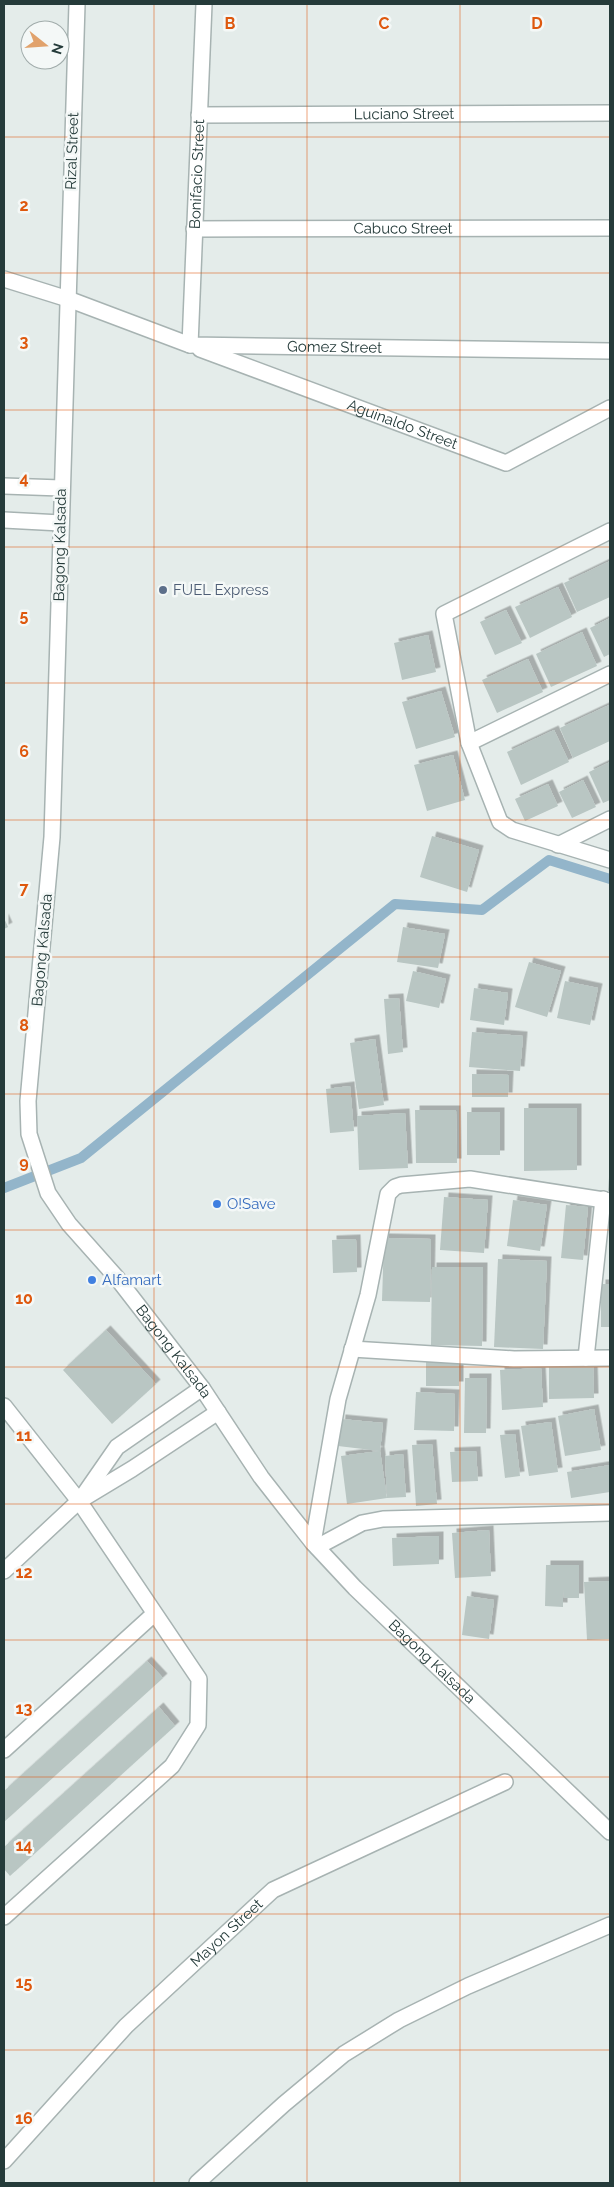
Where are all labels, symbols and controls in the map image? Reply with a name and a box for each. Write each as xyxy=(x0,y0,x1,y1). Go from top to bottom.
text: B xyxy=(225,14,236,33)
text: C xyxy=(379,14,390,33)
text: D xyxy=(531,14,543,33)
north arrow xyxy=(20,20,70,70)
text: N xyxy=(48,41,67,56)
street label: Luciano Street xyxy=(354,105,454,123)
street label: Rizal Street xyxy=(62,112,82,190)
street label: Bonifacio Street xyxy=(186,119,208,229)
text: 2 xyxy=(19,196,29,215)
street label: Cabuco Street xyxy=(353,219,453,238)
text: 3 xyxy=(20,332,29,351)
street label: Gomez Street xyxy=(287,337,382,357)
street label: Aguinaldo Street xyxy=(345,396,460,453)
text: 4 xyxy=(19,469,29,488)
street label: Bagong Kalsada xyxy=(50,488,70,602)
place label: FUEL Express xyxy=(173,581,269,599)
marker: FUEL Express xyxy=(157,584,169,596)
text: 5 xyxy=(20,606,29,625)
text: 6 xyxy=(19,742,29,761)
text: 7 xyxy=(20,879,29,898)
street label: Bagong Kalsada xyxy=(28,893,56,1007)
text: 8 xyxy=(19,1016,29,1035)
text: 9 xyxy=(19,1153,29,1172)
place label: O!Save xyxy=(227,1195,276,1213)
marker: O!Save xyxy=(211,1198,223,1210)
place label: Alfamart xyxy=(102,1271,162,1289)
marker: Alfamart xyxy=(86,1274,98,1286)
text: 10 xyxy=(15,1289,33,1308)
street label: Bagong Kalsada xyxy=(132,1301,215,1402)
text: 11 xyxy=(16,1426,32,1445)
text: 12 xyxy=(16,1563,32,1582)
street label: Bagong Kalsada xyxy=(385,1616,479,1707)
text: 13 xyxy=(16,1699,32,1718)
text: 14 xyxy=(15,1836,33,1855)
street label: Mayon Street xyxy=(187,1895,266,1971)
text: 15 xyxy=(16,1973,33,1992)
text: 16 xyxy=(15,2109,33,2128)

